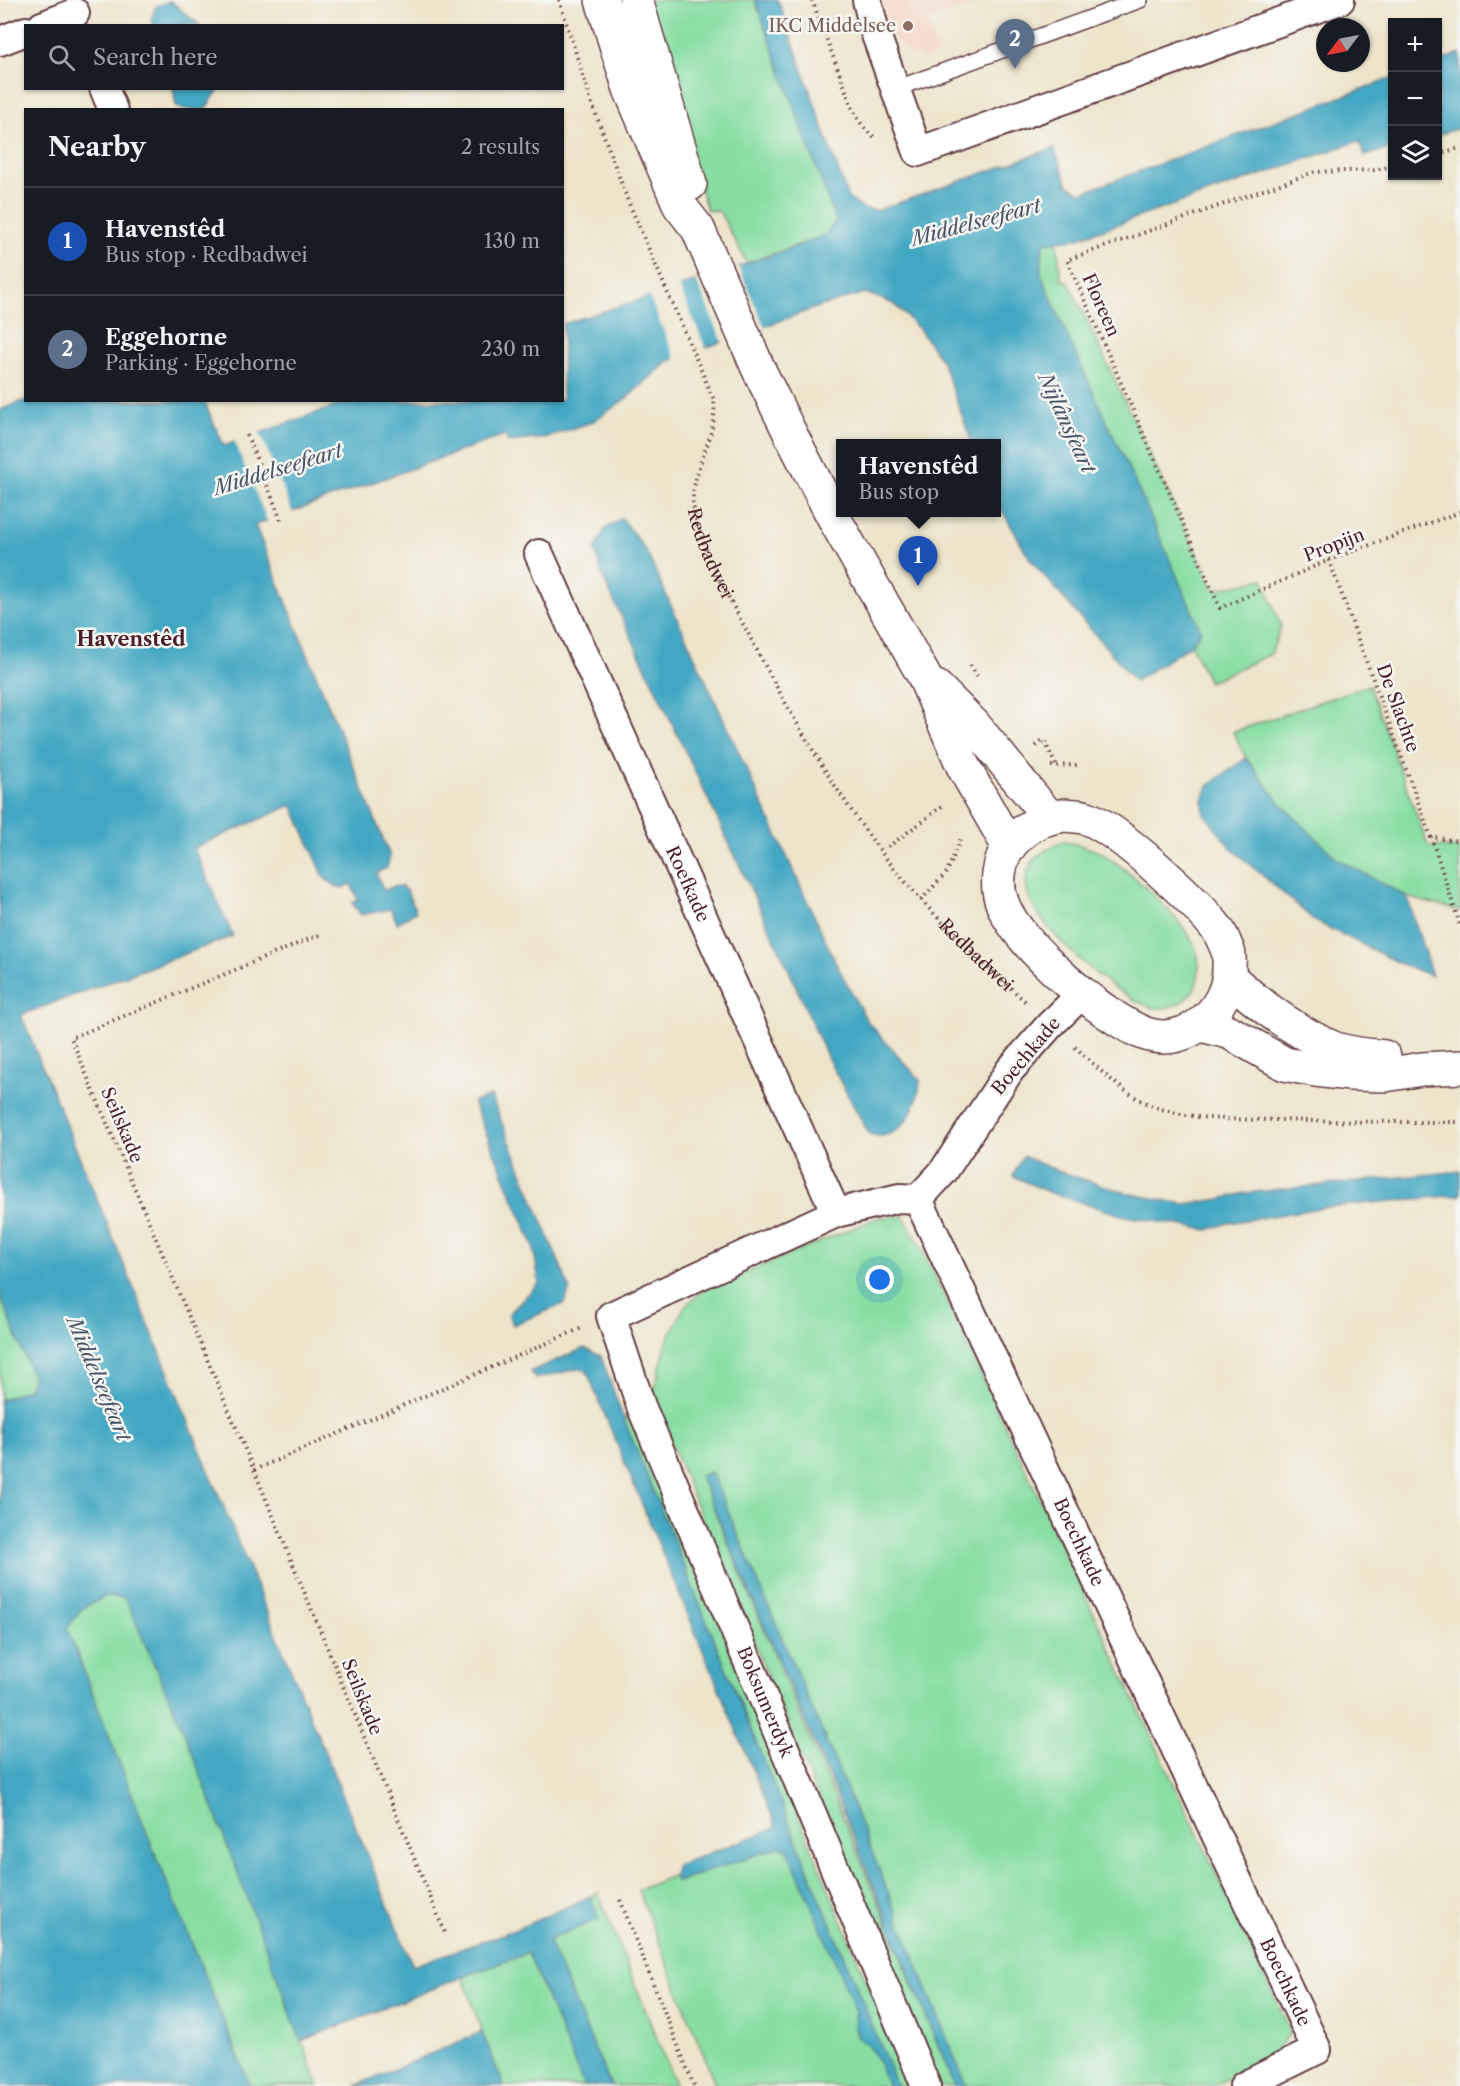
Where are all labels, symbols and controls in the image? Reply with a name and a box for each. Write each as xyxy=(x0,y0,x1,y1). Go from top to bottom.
place label: IKC Middelsee xyxy=(769,15,896,37)
north arrow xyxy=(1316,18,1370,72)
map controls xyxy=(1388,18,1442,180)
button: + xyxy=(1388,18,1442,72)
marker: IKC Middelsee xyxy=(901,19,915,33)
pin: 2 xyxy=(996,20,1034,69)
search box xyxy=(24,24,564,90)
icon: search xyxy=(45,41,78,74)
text: Search here xyxy=(93,44,218,71)
button: − xyxy=(1388,72,1442,126)
button: layers xyxy=(1388,126,1442,180)
text: Nearby xyxy=(48,131,146,163)
text: 2 results xyxy=(461,135,540,159)
water label: Middelseefeart xyxy=(907,193,1044,251)
text: Havenstêd xyxy=(105,216,225,243)
text: 1 xyxy=(63,229,72,253)
text: 130 m xyxy=(484,229,540,253)
text: Bus stop · Redbadwei xyxy=(105,243,308,267)
street label: Floreen xyxy=(1077,270,1125,340)
text: Eggehorne xyxy=(105,324,227,351)
text: 2 xyxy=(62,337,73,361)
text: 230 m xyxy=(481,337,540,361)
text: Parking · Eggehorne xyxy=(105,351,297,375)
water label: Nijlânsfeart xyxy=(1032,367,1101,478)
water label: Middelseefeart xyxy=(209,438,346,501)
popup xyxy=(836,439,1001,517)
text: Havenstêd xyxy=(858,453,979,480)
text: Bus stop xyxy=(858,480,939,504)
street label: Redbadwei xyxy=(683,506,738,602)
street label: Propijn xyxy=(1301,523,1367,567)
pin: 1 xyxy=(898,536,938,586)
district label: Havenstêd xyxy=(76,627,186,651)
street label: De Slachte xyxy=(1372,661,1424,755)
street label: Roefkade xyxy=(661,843,714,926)
street label: Redbadwei xyxy=(934,914,1018,996)
street label: Boechkade xyxy=(987,1013,1065,1099)
street label: Seilskade xyxy=(96,1084,148,1166)
your location xyxy=(865,1265,894,1294)
water label: Middelseefeart xyxy=(61,1311,136,1446)
street label: Boechkade xyxy=(1049,1494,1109,1590)
street label: Boksumerdyk xyxy=(732,1643,799,1762)
street label: Seilskade xyxy=(337,1656,387,1738)
street label: Boechkade xyxy=(1255,1934,1315,2030)

